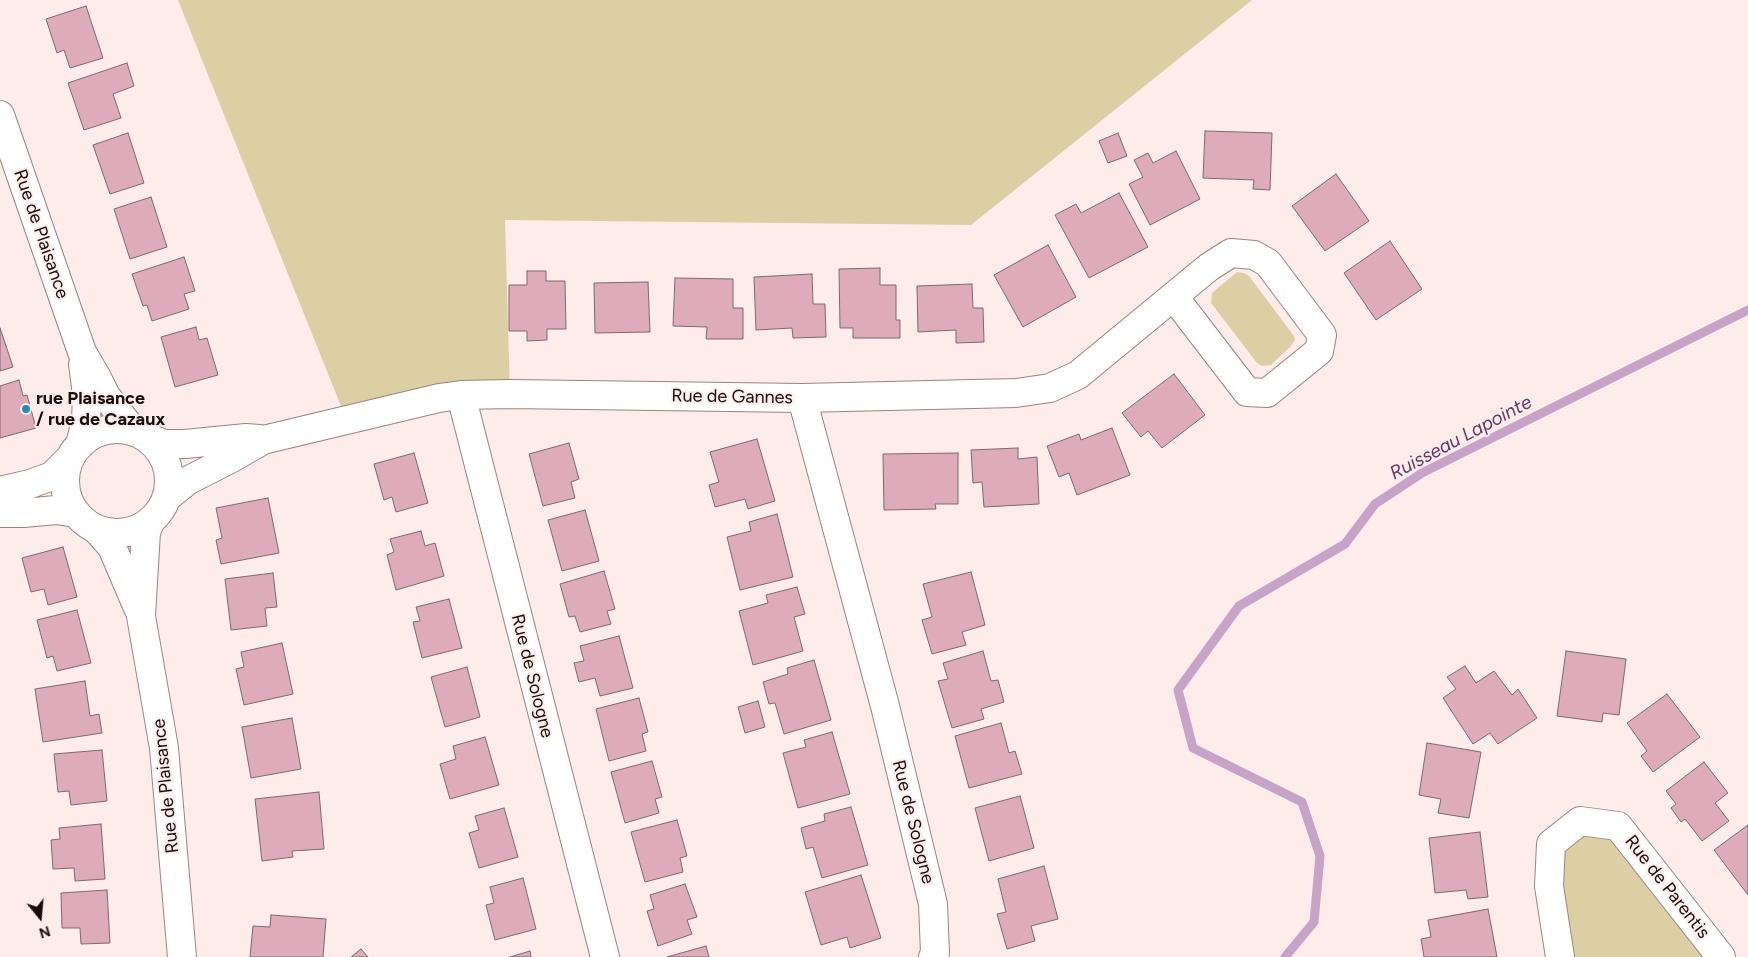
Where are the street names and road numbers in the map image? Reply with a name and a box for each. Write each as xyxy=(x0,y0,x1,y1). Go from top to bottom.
street label: Rue de Plaisance xyxy=(9,167,73,301)
street label: Rue de Gannes xyxy=(671,385,793,409)
street label: Rue de Sologne xyxy=(506,612,558,740)
street label: Rue de Plaisance xyxy=(148,718,184,854)
street label: Rue de Sologne xyxy=(887,758,939,886)
street label: Rue de Parentis xyxy=(1620,831,1714,943)

